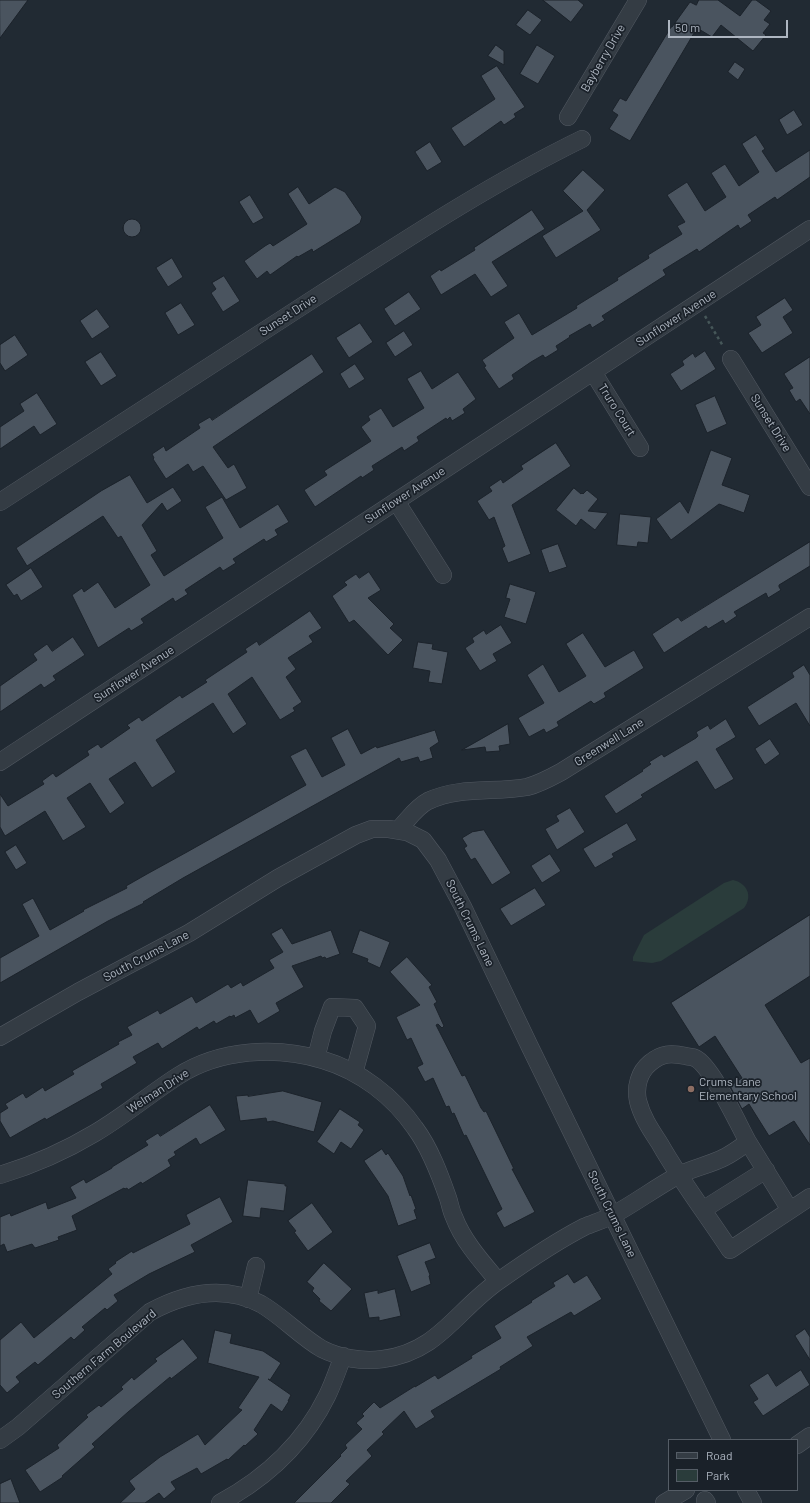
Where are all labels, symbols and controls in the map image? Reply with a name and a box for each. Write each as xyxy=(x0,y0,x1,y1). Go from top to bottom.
scale bar xyxy=(670,12,790,38)
text: 50 m xyxy=(675,20,700,34)
street label: Bayberry Drive xyxy=(578,22,628,94)
street label: Sunflower Avenue xyxy=(633,287,719,349)
street label: Sunset Drive xyxy=(257,291,319,339)
street label: Truro Court xyxy=(595,381,639,439)
street label: Sunset Drive xyxy=(748,391,794,455)
street label: Sunflower Avenue xyxy=(362,464,448,526)
street label: Sunflower Avenue xyxy=(91,643,177,705)
street label: Greenwell Lane xyxy=(572,715,646,769)
street label: South Crums Lane xyxy=(443,877,497,969)
street label: South Crums Lane xyxy=(101,927,191,985)
street label: Welman Drive xyxy=(124,1066,192,1116)
place label: Crums Lane Elementary School xyxy=(699,1075,797,1103)
marker: Crums Lane Elementary School xyxy=(686,1084,696,1094)
street label: South Crums Lane xyxy=(585,1168,639,1260)
street label: Southern Farm Boulevard xyxy=(49,1306,159,1402)
legend xyxy=(668,1439,798,1491)
text: Road xyxy=(706,1448,733,1462)
text: Park xyxy=(706,1468,730,1482)

